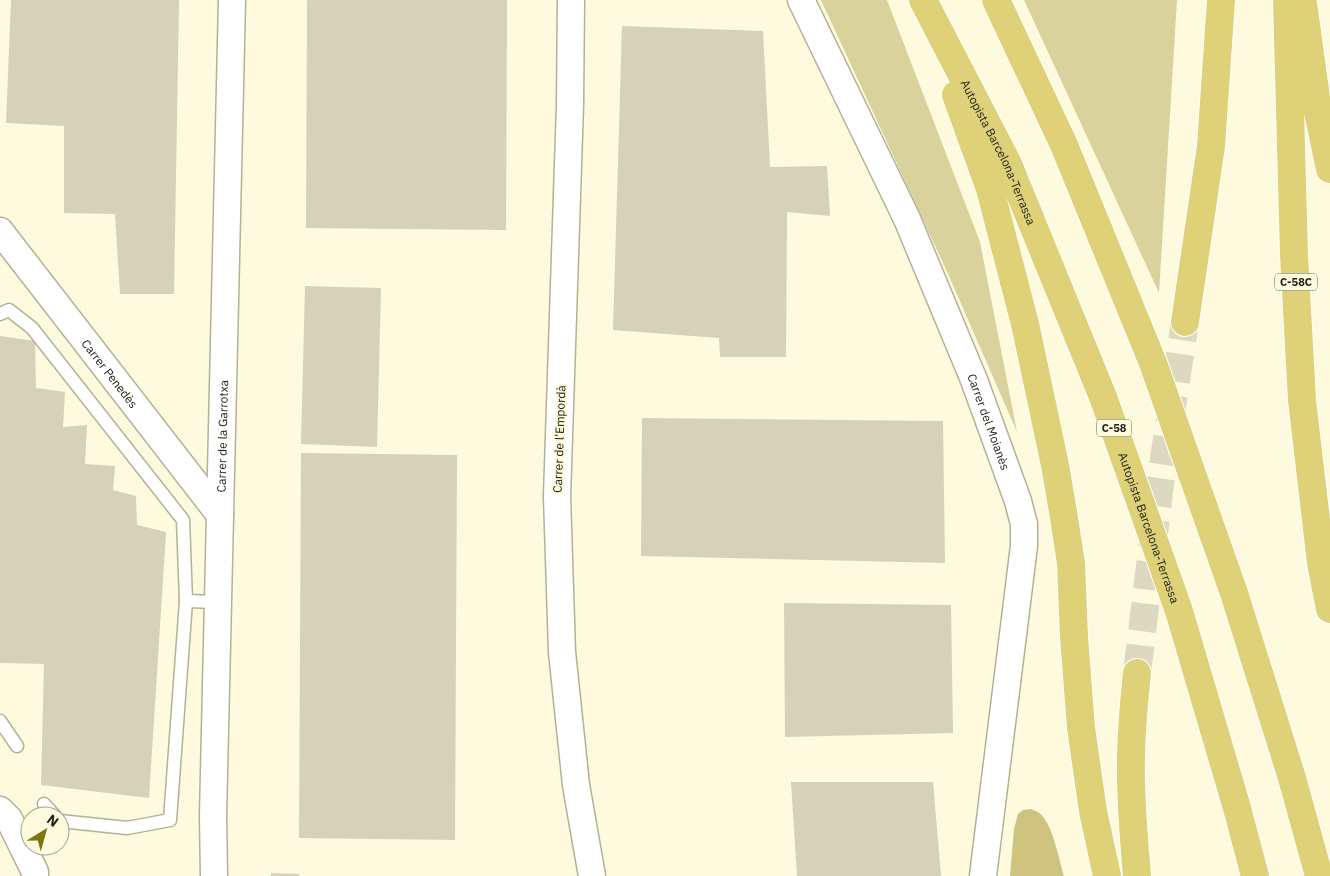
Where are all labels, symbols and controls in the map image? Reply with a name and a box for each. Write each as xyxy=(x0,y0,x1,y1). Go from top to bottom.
street label: Autopista Barcelona-Terrassa xyxy=(958,77,1040,227)
road number: C-58C xyxy=(1275,274,1317,290)
street label: Carrer Penedès xyxy=(79,336,142,411)
street label: Carrer del Moianès xyxy=(965,371,1014,472)
street label: Carrer de la Garrotxa xyxy=(213,379,231,492)
street label: Carrer de l'Empordà xyxy=(550,384,568,493)
road number: C-58 xyxy=(1096,419,1132,436)
street label: Autopista Barcelona-Terrassa xyxy=(1116,450,1183,606)
north arrow xyxy=(20,806,70,856)
text: N xyxy=(43,810,62,831)

